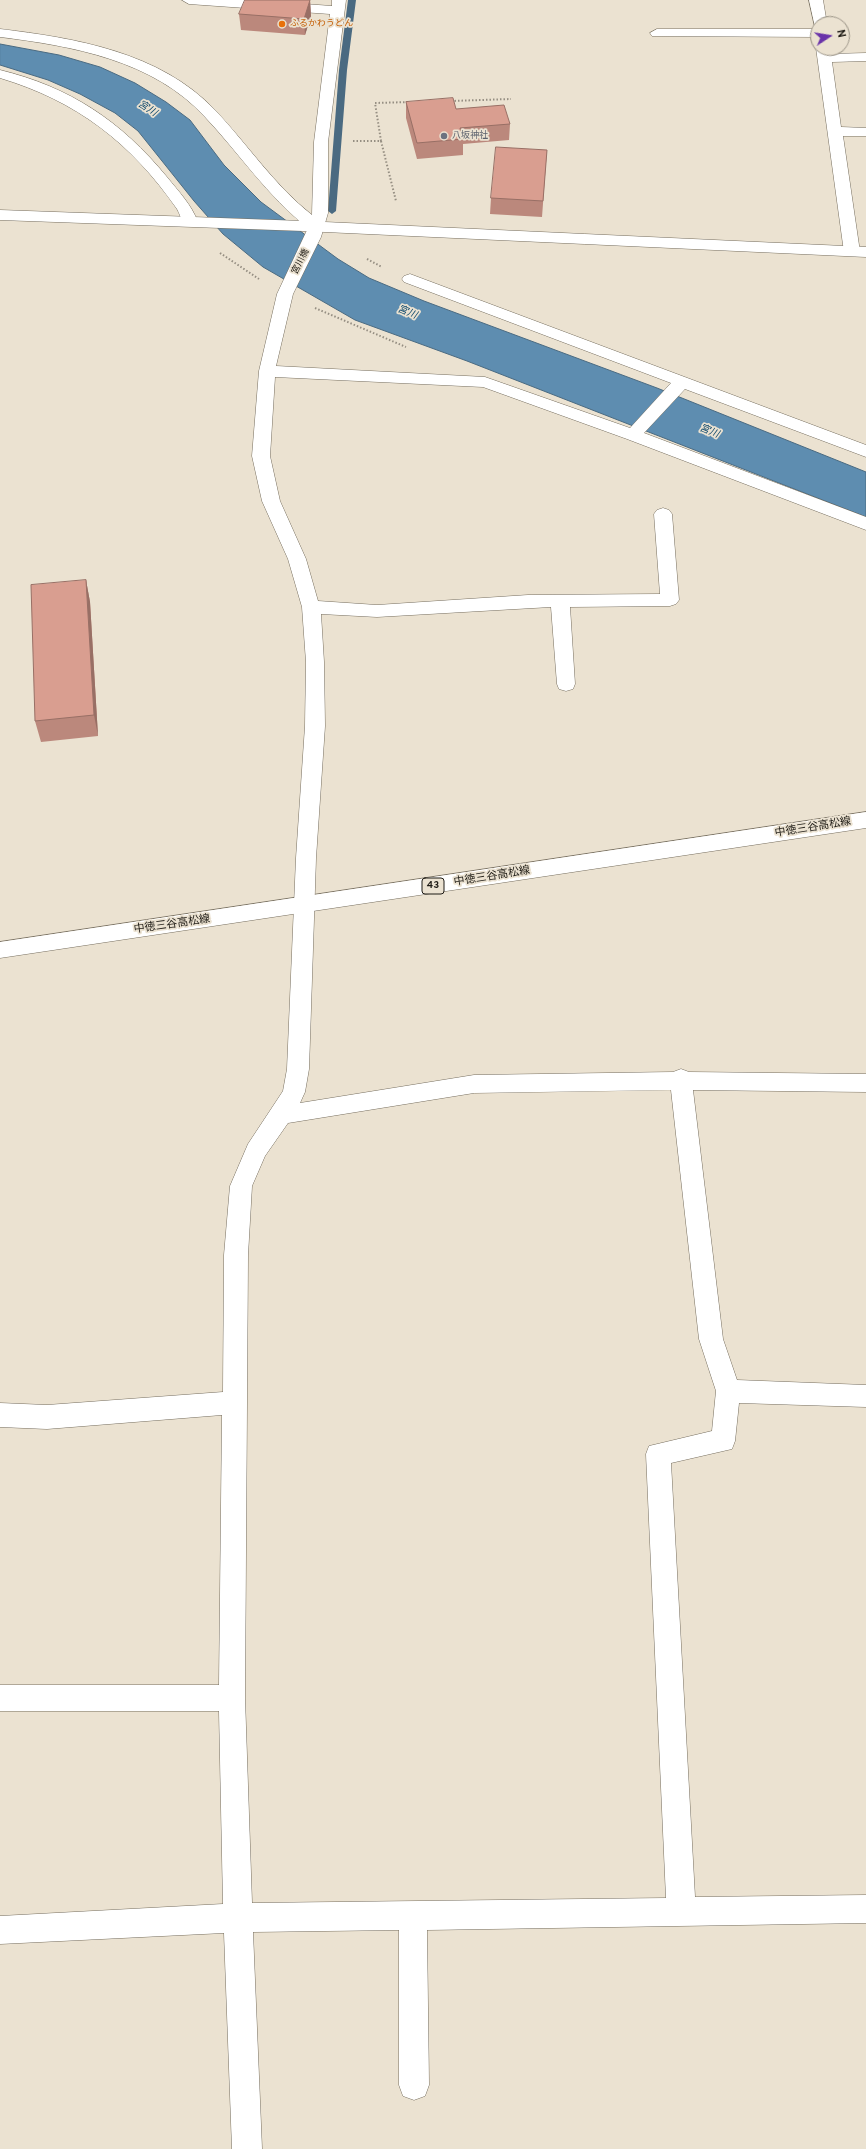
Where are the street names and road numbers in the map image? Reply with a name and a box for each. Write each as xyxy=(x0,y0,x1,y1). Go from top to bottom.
street label: 宮川橋 xyxy=(290,248,312,276)
street label: 中徳三谷高松線 xyxy=(774,815,852,841)
street label: 中徳三谷高松線 xyxy=(453,864,531,890)
road number: 43 xyxy=(422,878,444,894)
street label: 中徳三谷高松線 xyxy=(133,913,211,937)

